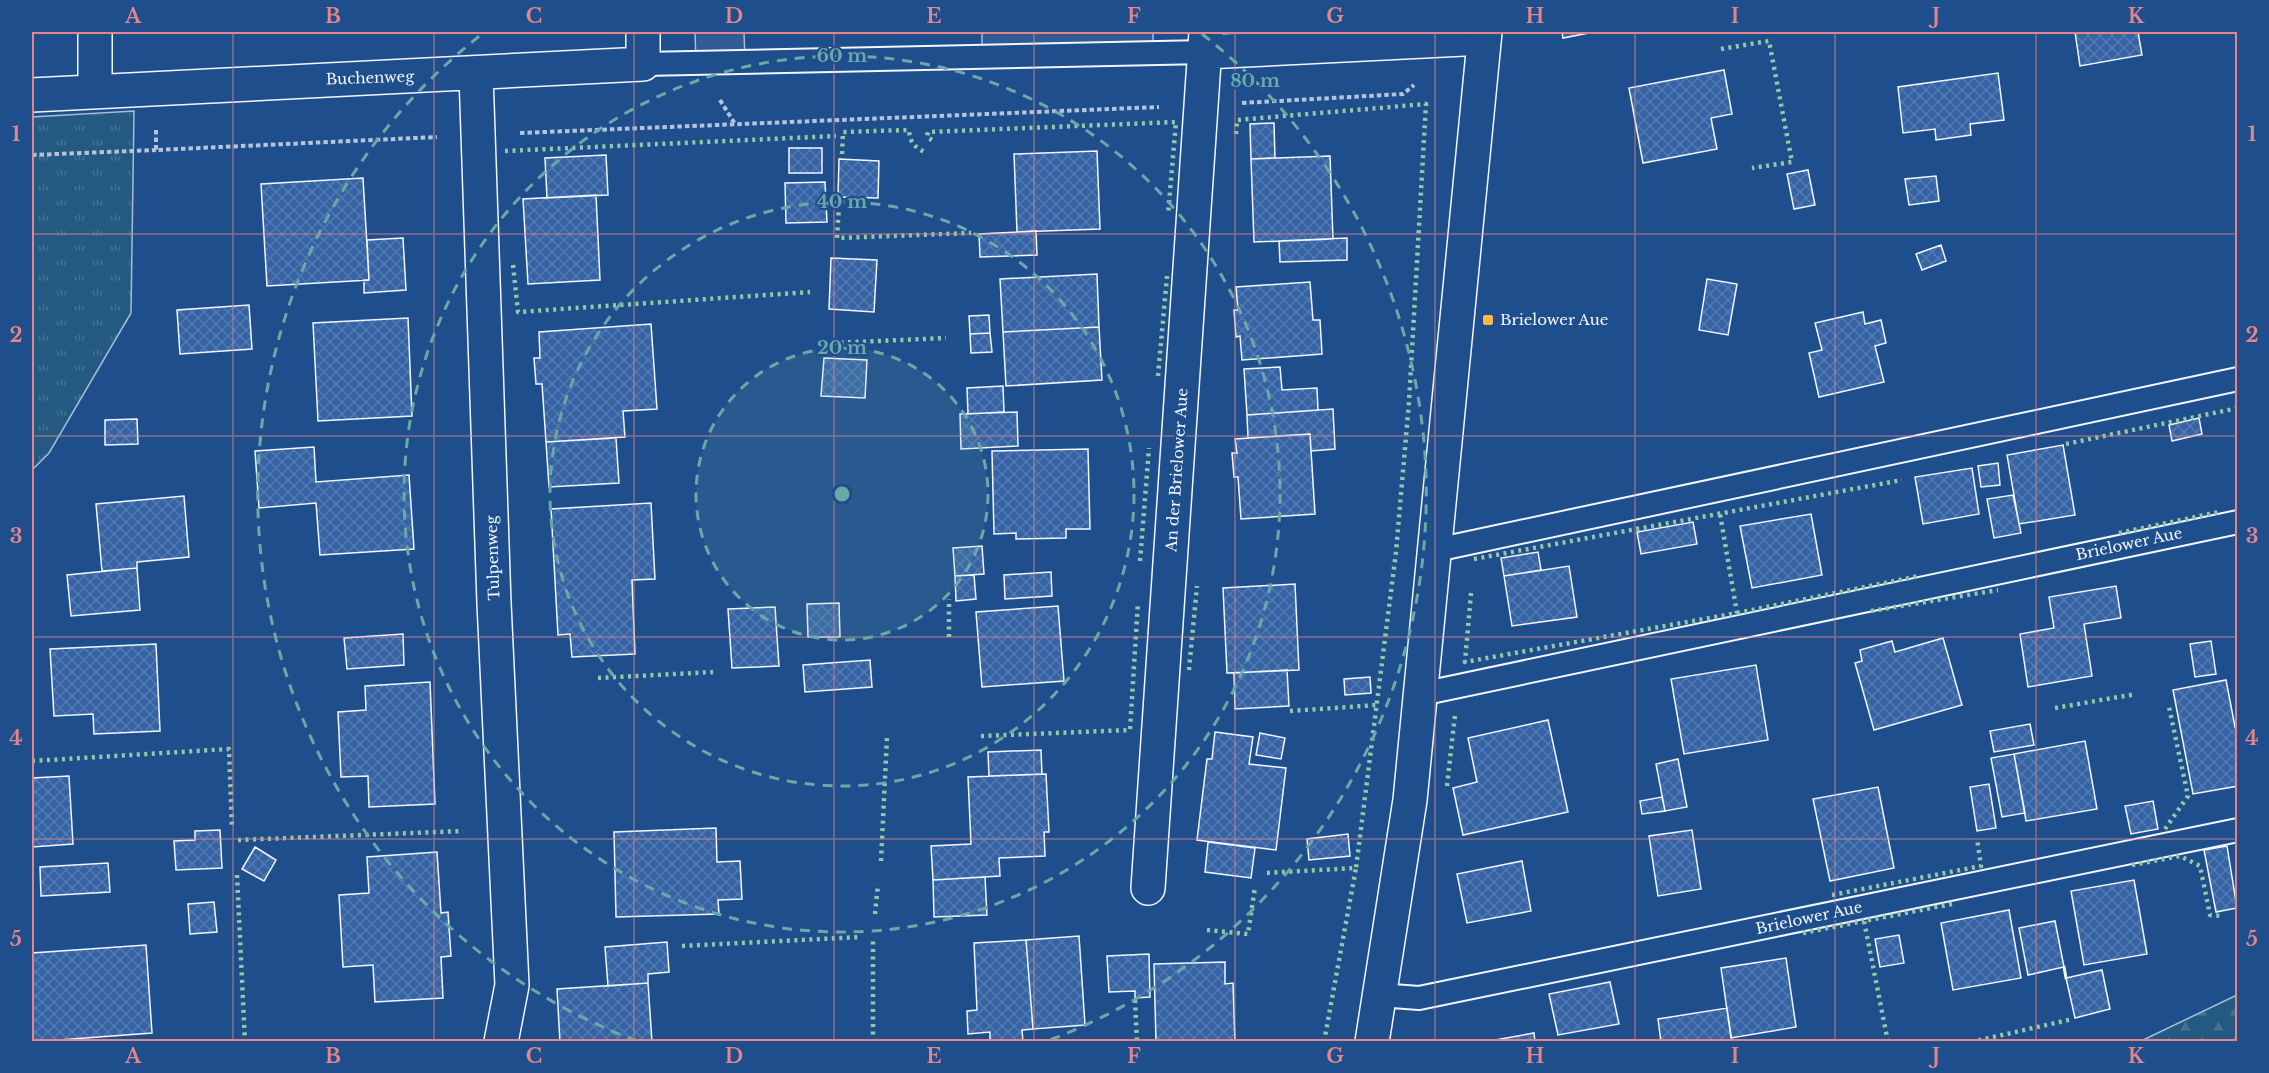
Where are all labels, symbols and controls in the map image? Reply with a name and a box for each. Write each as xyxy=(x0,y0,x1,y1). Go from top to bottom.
text: A xyxy=(124,4,142,28)
text: B xyxy=(325,4,341,28)
text: C xyxy=(526,4,542,28)
text: D xyxy=(725,4,743,28)
text: E xyxy=(926,4,942,28)
text: F xyxy=(1127,4,1141,28)
text: G xyxy=(1326,4,1344,28)
text: H xyxy=(1526,4,1545,28)
text: I xyxy=(1731,4,1739,28)
text: J xyxy=(1928,4,1940,28)
text: K xyxy=(2128,4,2145,28)
text: 60 m xyxy=(817,45,867,67)
street label: Buchenweg xyxy=(325,66,416,89)
text: 80 m xyxy=(1230,70,1280,92)
text: 1 xyxy=(12,122,21,146)
text: 1 xyxy=(2248,122,2257,146)
text: 40 m xyxy=(817,191,867,213)
place label: Brielower Aue xyxy=(1500,310,1608,329)
marker: Brielower Aue xyxy=(1481,313,1495,327)
text: 2 xyxy=(9,323,23,347)
text: 2 xyxy=(2245,323,2259,347)
text: 20 m xyxy=(817,337,867,359)
street label: An der Brielower Aue xyxy=(1161,387,1192,554)
centre of rings xyxy=(832,484,852,504)
street label: Tulpenweg xyxy=(481,514,503,601)
street label: Brielower Aue xyxy=(2074,523,2184,564)
text: 3 xyxy=(10,524,22,548)
text: 3 xyxy=(2246,524,2258,548)
text: 4 xyxy=(9,726,23,750)
text: 4 xyxy=(2245,726,2259,750)
street label: Brielower Aue xyxy=(1754,897,1864,938)
text: 5 xyxy=(10,927,22,951)
text: 5 xyxy=(2246,927,2258,951)
text: A xyxy=(124,1044,142,1068)
text: B xyxy=(325,1044,341,1068)
text: C xyxy=(526,1044,542,1068)
text: D xyxy=(725,1044,743,1068)
text: E xyxy=(926,1044,942,1068)
text: F xyxy=(1127,1044,1141,1068)
text: G xyxy=(1326,1044,1344,1068)
text: H xyxy=(1526,1044,1545,1068)
text: I xyxy=(1731,1044,1739,1068)
text: J xyxy=(1928,1044,1940,1068)
text: K xyxy=(2128,1044,2145,1068)

